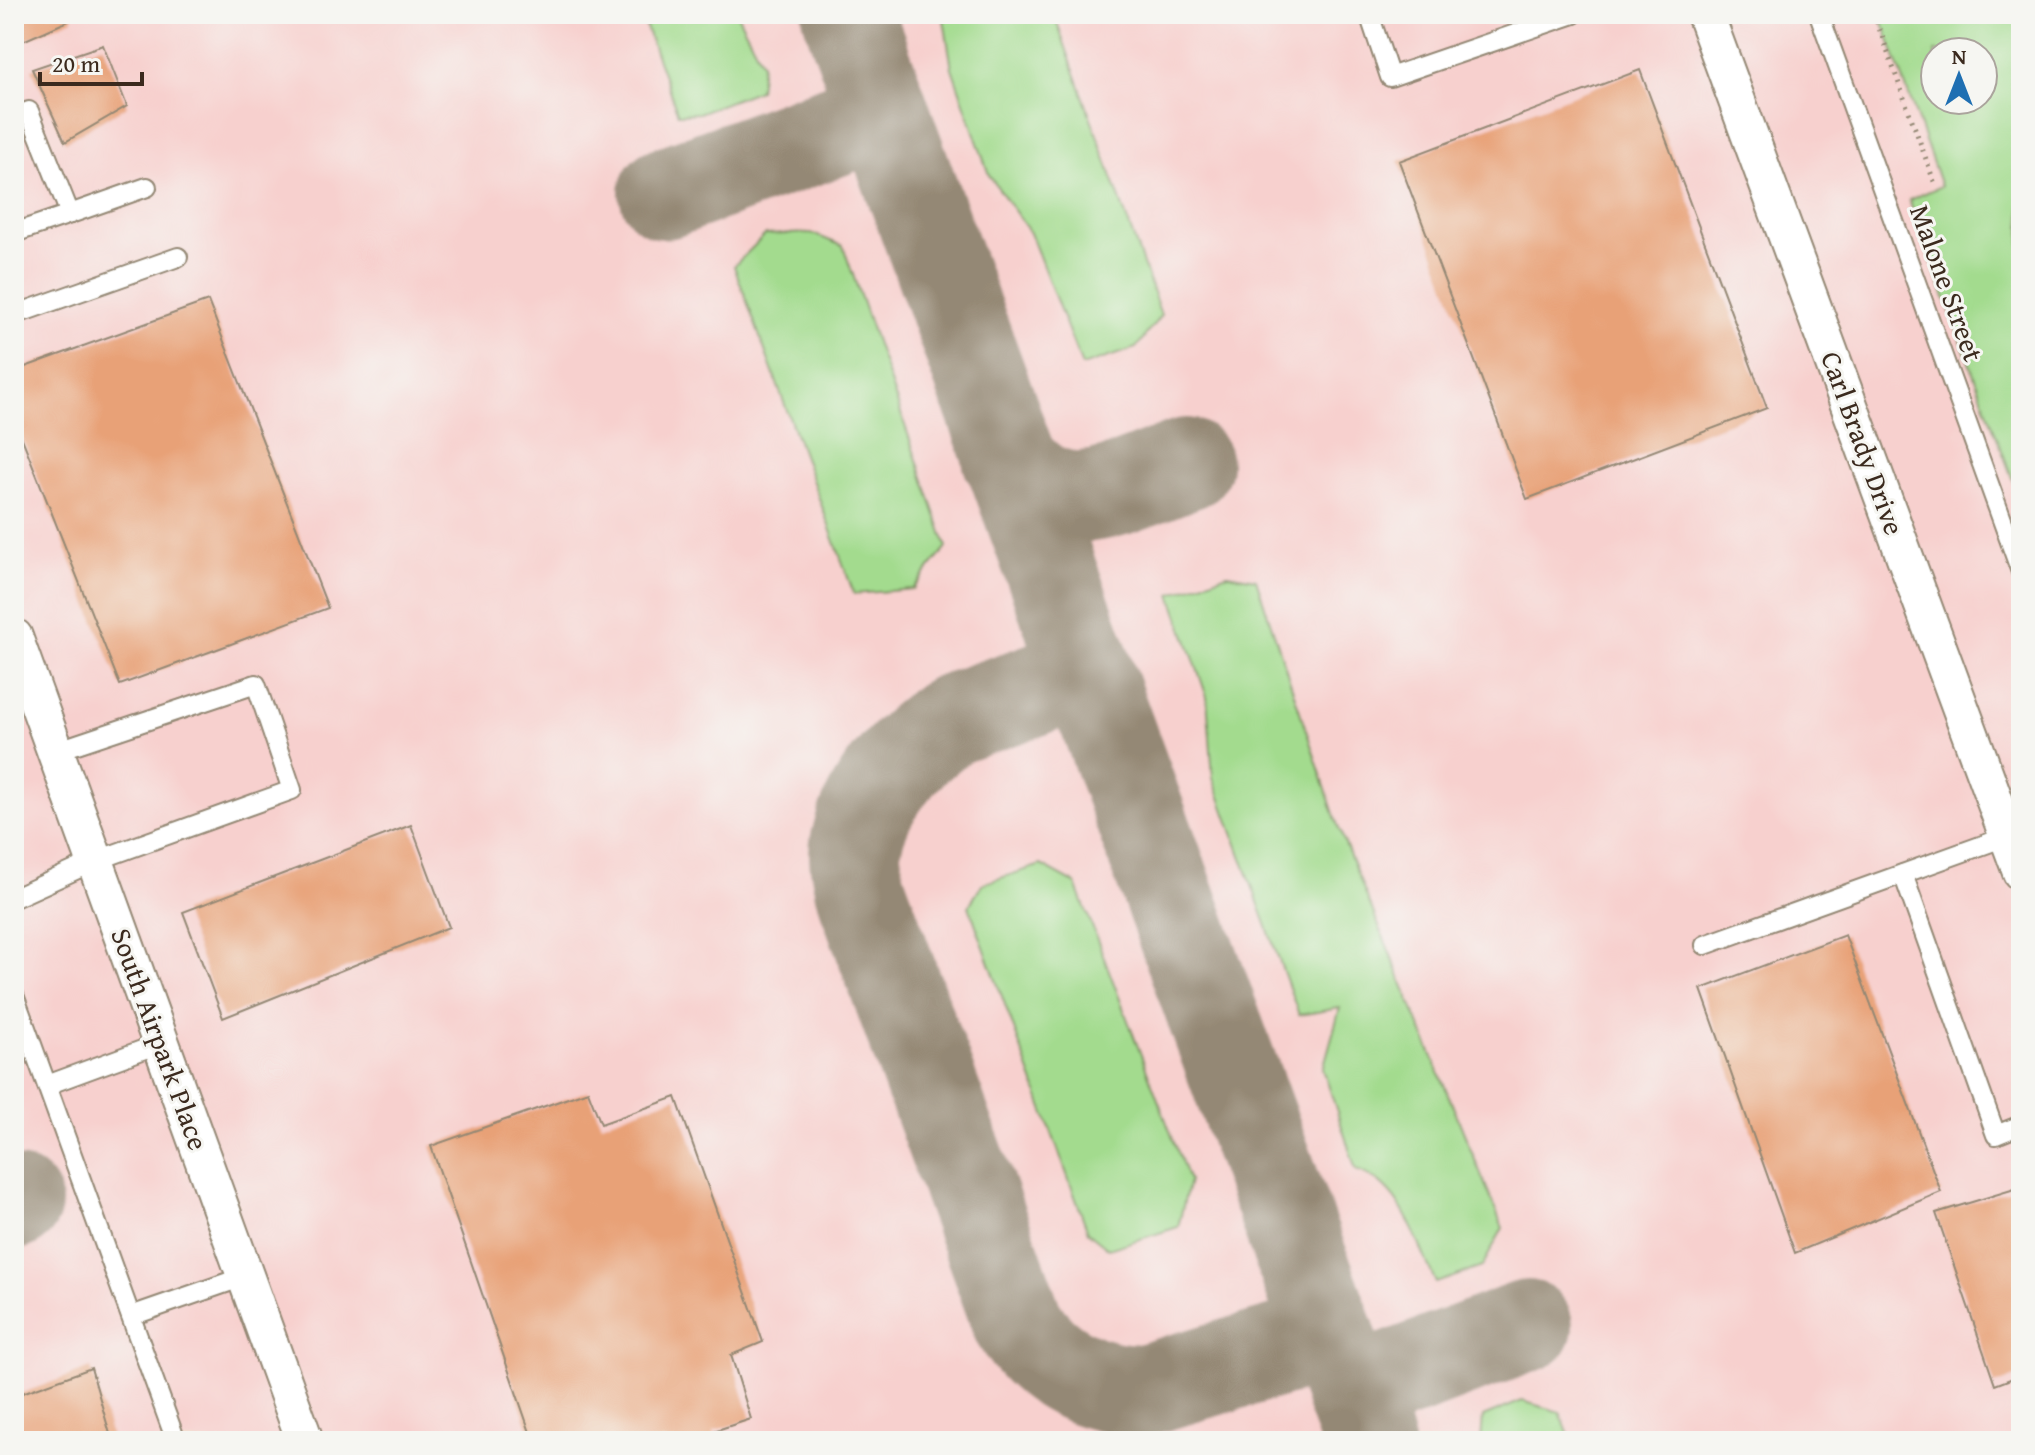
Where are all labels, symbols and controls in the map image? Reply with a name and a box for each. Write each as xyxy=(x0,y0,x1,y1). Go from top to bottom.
scale bar xyxy=(40,36,142,86)
north arrow xyxy=(1919,36,1999,116)
text: N xyxy=(1952,40,1967,72)
text: 20 m xyxy=(52,46,100,81)
street label: Malone Street xyxy=(1900,199,1995,367)
street label: Carl Brady Drive xyxy=(1811,345,1916,540)
street label: South Airpark Place xyxy=(101,922,220,1155)

